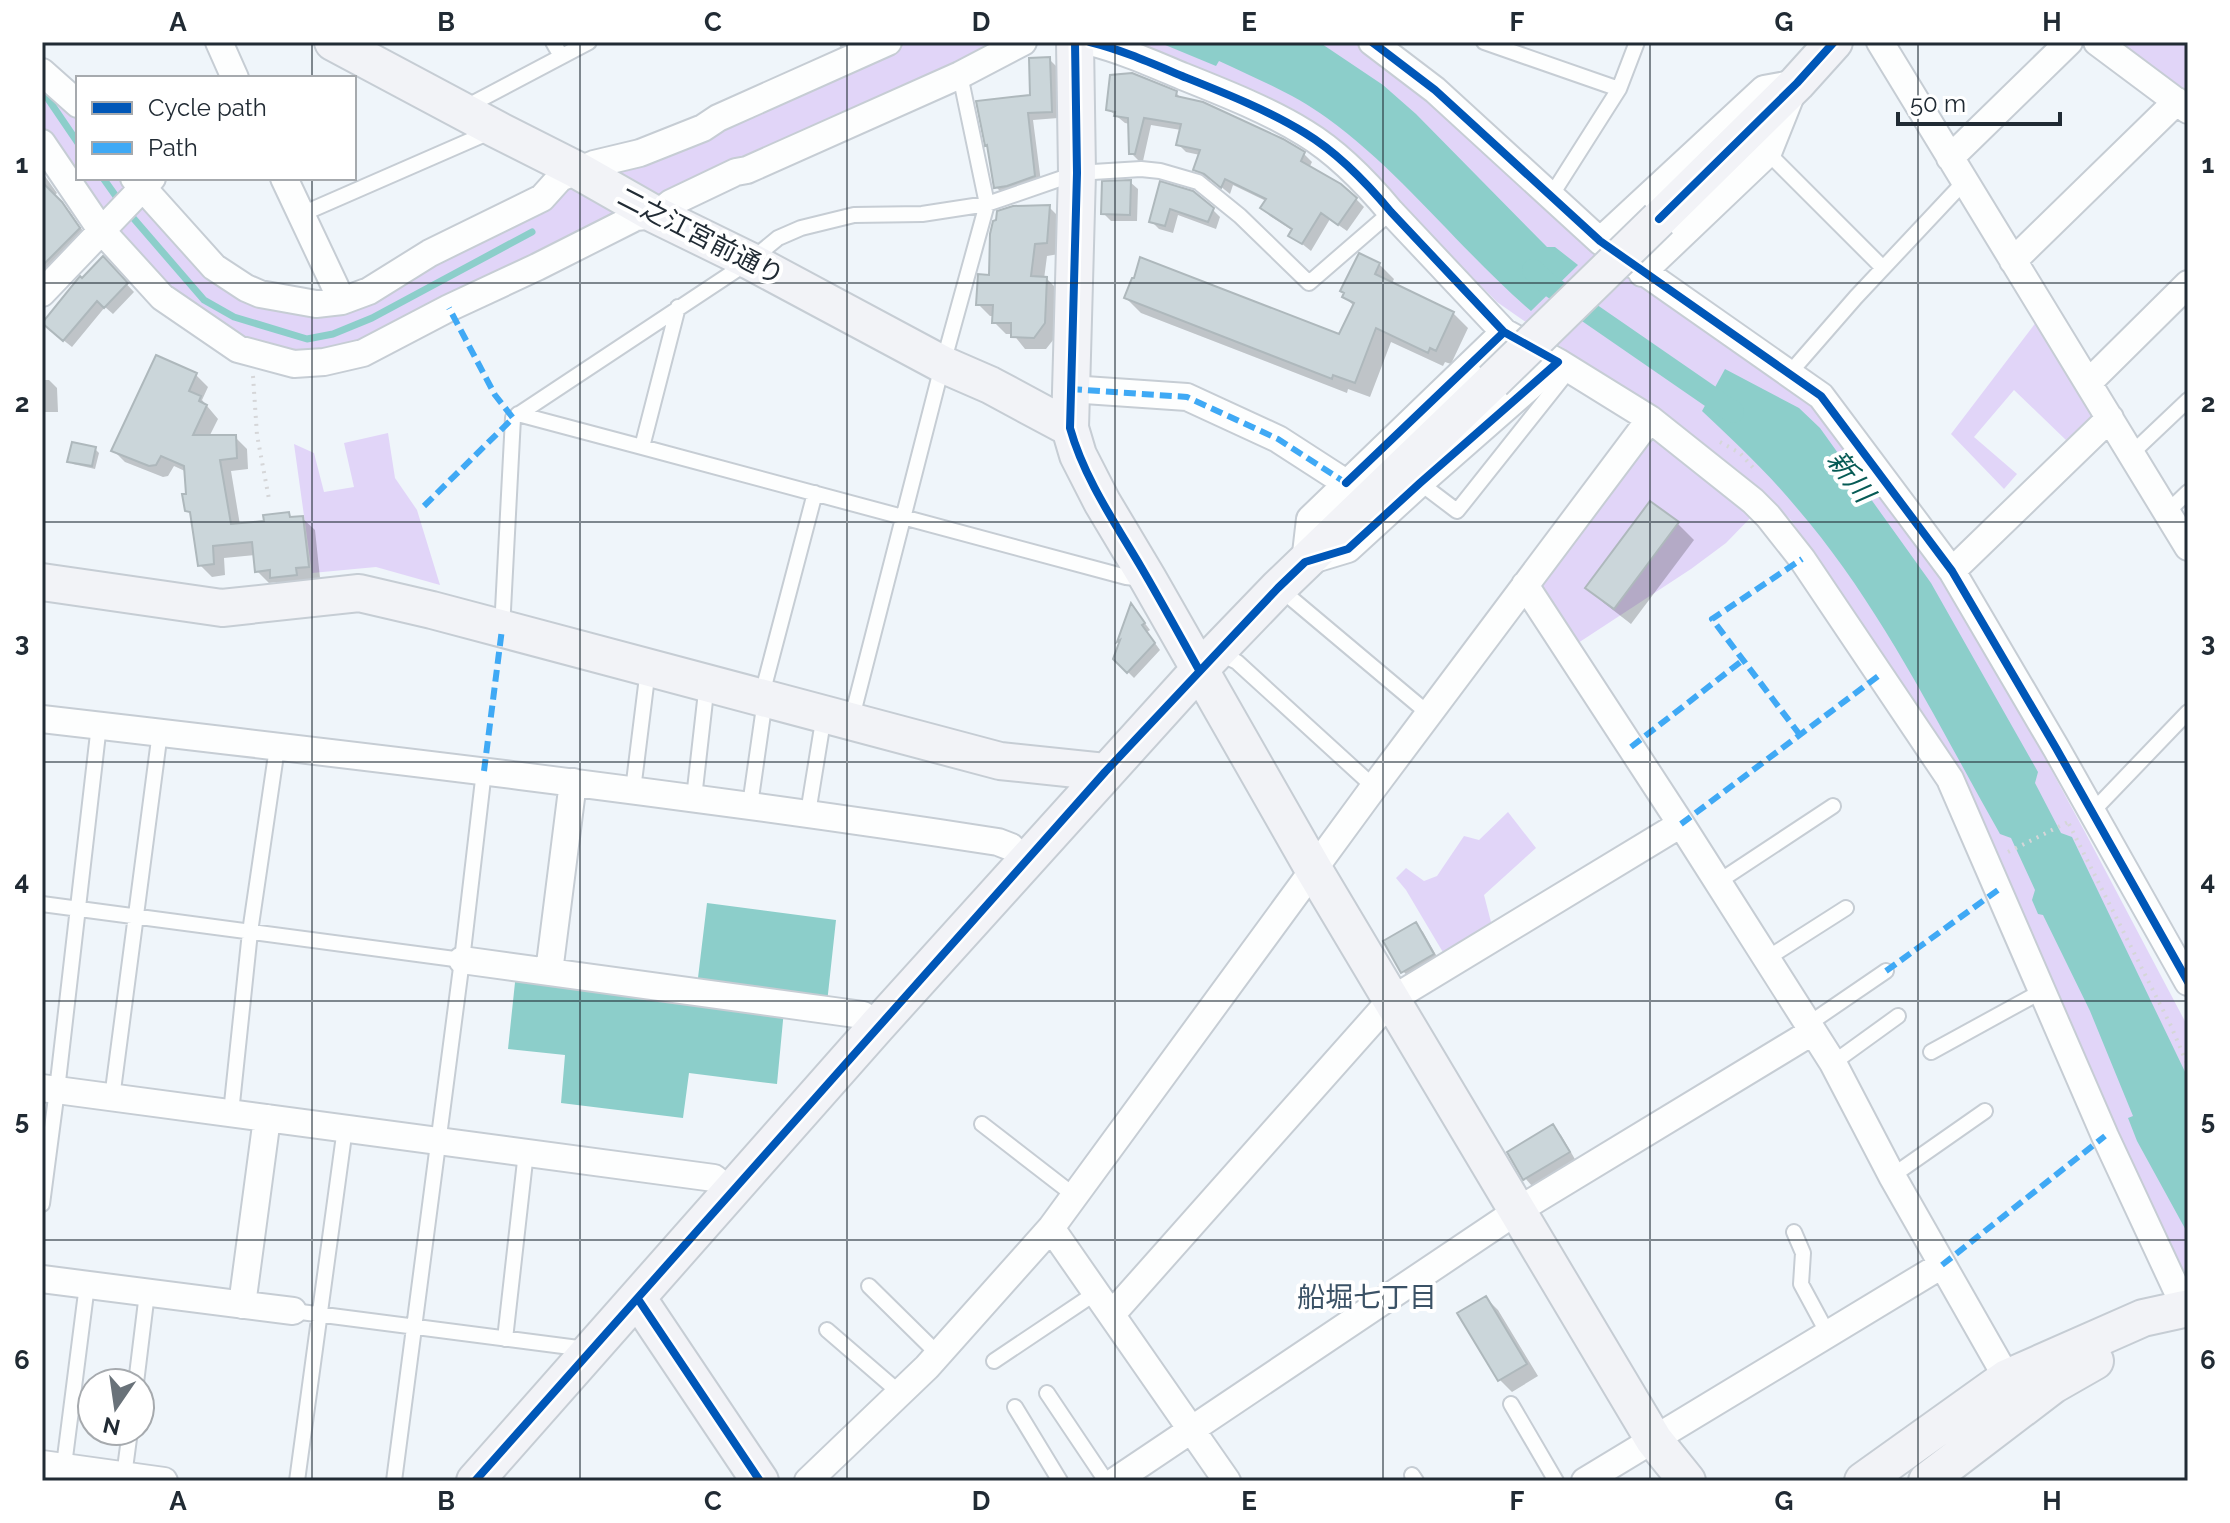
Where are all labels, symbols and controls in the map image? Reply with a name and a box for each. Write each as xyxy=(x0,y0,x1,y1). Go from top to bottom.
text: A xyxy=(169,7,187,37)
text: B xyxy=(437,7,455,37)
text: C xyxy=(704,7,722,37)
text: D xyxy=(972,7,990,37)
text: E xyxy=(1241,7,1257,37)
text: F xyxy=(1510,7,1525,37)
text: G xyxy=(1775,7,1793,37)
text: H xyxy=(2042,7,2062,37)
legend xyxy=(76,76,356,180)
scale bar xyxy=(1898,76,2060,126)
text: 50 m xyxy=(1910,89,1966,118)
text: Cycle path xyxy=(148,93,267,122)
text: Path xyxy=(148,133,198,162)
text: 1 xyxy=(16,149,29,179)
text: 1 xyxy=(2202,149,2215,179)
street label: 二之江宮前通り xyxy=(613,181,789,291)
text: 2 xyxy=(15,388,29,418)
text: 2 xyxy=(2201,388,2215,418)
water label: 新川 xyxy=(1820,444,1883,511)
text: 3 xyxy=(15,627,29,657)
text: 3 xyxy=(2201,627,2215,657)
text: 4 xyxy=(15,866,29,896)
text: 4 xyxy=(2201,866,2215,896)
text: 5 xyxy=(15,1105,29,1135)
text: 5 xyxy=(2201,1105,2215,1135)
district label: 船堀七丁目 xyxy=(1297,1281,1437,1314)
text: 6 xyxy=(14,1345,30,1375)
text: 6 xyxy=(2200,1345,2216,1375)
north arrow xyxy=(76,1367,156,1447)
text: N xyxy=(100,1412,123,1441)
text: A xyxy=(169,1486,187,1516)
text: B xyxy=(437,1486,455,1516)
text: C xyxy=(704,1486,722,1516)
text: D xyxy=(972,1486,990,1516)
text: E xyxy=(1241,1486,1257,1516)
text: F xyxy=(1510,1486,1525,1516)
text: G xyxy=(1775,1486,1793,1516)
text: H xyxy=(2042,1486,2062,1516)

